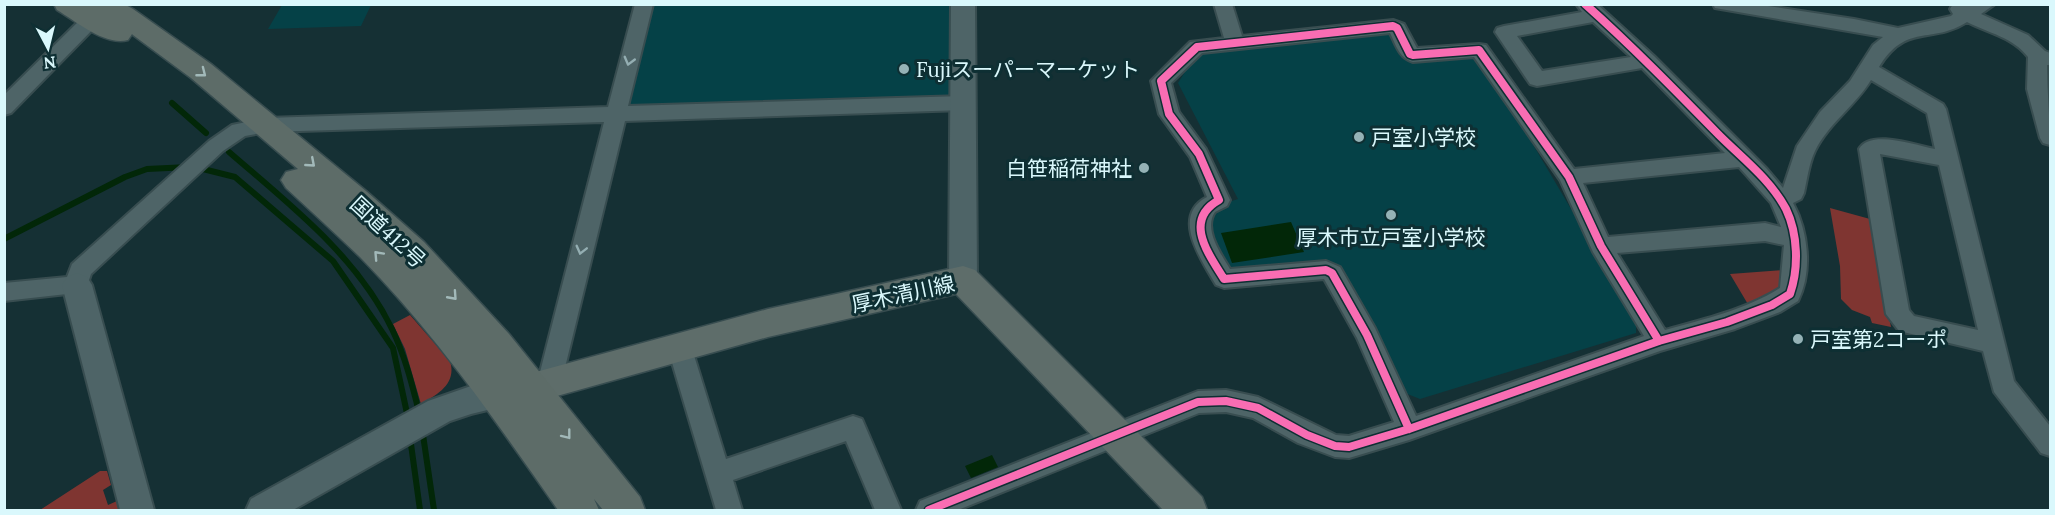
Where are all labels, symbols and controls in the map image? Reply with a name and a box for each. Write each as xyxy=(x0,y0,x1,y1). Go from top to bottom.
north arrow xyxy=(18,18,78,78)
text: N xyxy=(42,52,57,74)
one-way arrow xyxy=(624,55,636,66)
place label: Fujiスーパーマーケット xyxy=(916,56,1140,83)
marker: Fujiスーパーマーケット xyxy=(897,62,911,76)
one-way arrow xyxy=(195,66,206,77)
place label: 戸室小学校 xyxy=(1371,124,1476,151)
marker: 戸室小学校 xyxy=(1352,130,1366,144)
place label: 白笹稲荷神社 xyxy=(1006,155,1132,182)
one-way arrow xyxy=(304,156,315,167)
marker: 白笹稲荷神社 xyxy=(1137,161,1151,175)
street label: 国道412号 xyxy=(345,190,431,274)
marker: 厚木市立戸室小学校 xyxy=(1384,208,1398,222)
place label: 厚木市立戸室小学校 xyxy=(1297,224,1486,251)
one-way arrow xyxy=(576,245,589,255)
one-way arrow xyxy=(374,252,385,262)
street label: 厚木清川線 xyxy=(849,270,957,318)
one-way arrow xyxy=(446,289,457,300)
place label: 戸室第2コーポ xyxy=(1810,326,1947,353)
marker: 戸室第2コーポ xyxy=(1791,332,1805,346)
one-way arrow xyxy=(560,428,571,439)

